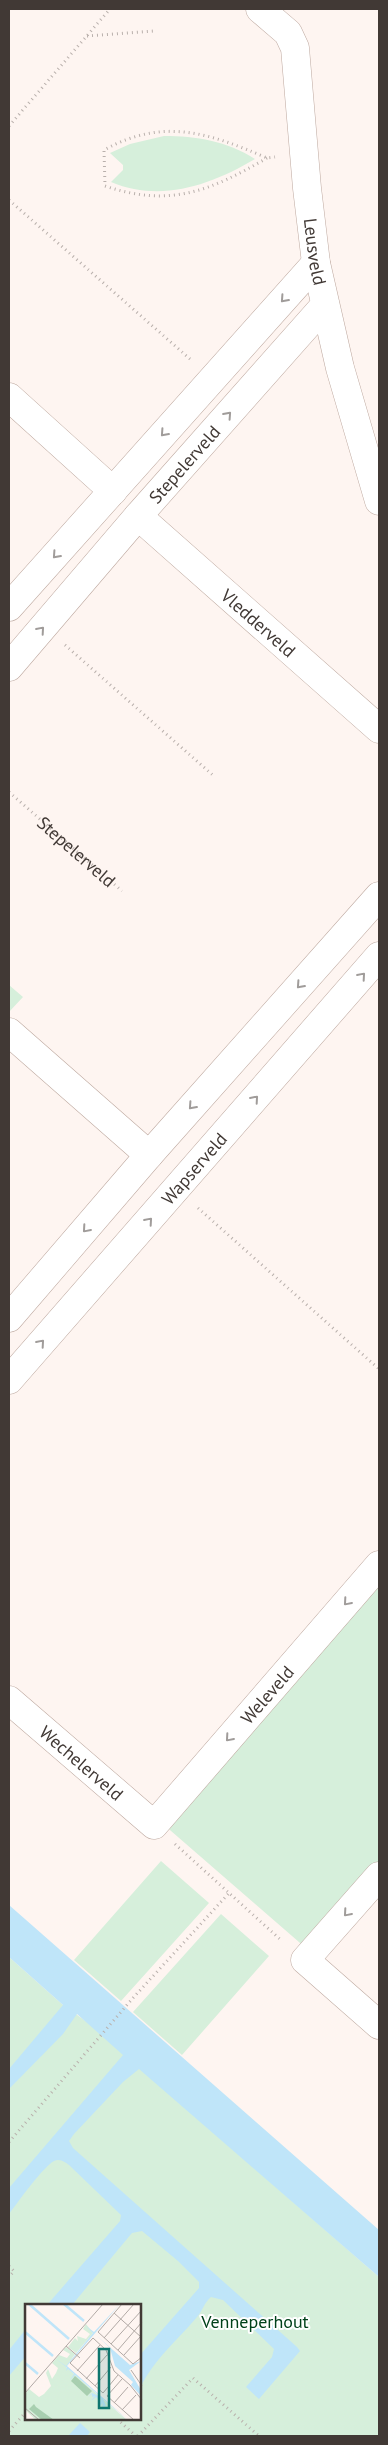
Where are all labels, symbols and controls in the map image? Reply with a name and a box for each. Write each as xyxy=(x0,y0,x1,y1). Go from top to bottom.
street label: Leusveld xyxy=(299,217,332,287)
one-way arrow xyxy=(281,294,290,303)
one-way arrow xyxy=(222,412,231,421)
street label: Stepelerveld xyxy=(143,420,225,508)
one-way arrow xyxy=(161,428,170,437)
one-way arrow xyxy=(53,549,62,558)
street label: Vledderveld xyxy=(216,583,301,662)
one-way arrow xyxy=(35,627,44,636)
street label: Stepelerveld xyxy=(33,811,121,892)
one-way arrow xyxy=(356,973,364,982)
one-way arrow xyxy=(297,979,306,988)
one-way arrow xyxy=(250,1095,259,1104)
one-way arrow xyxy=(189,1101,198,1110)
street label: Wapserveld xyxy=(156,1127,231,1209)
one-way arrow xyxy=(143,1218,152,1227)
one-way arrow xyxy=(82,1223,91,1232)
one-way arrow xyxy=(35,1340,44,1349)
one-way arrow xyxy=(345,1596,353,1605)
street label: Weleveld xyxy=(235,1661,298,1728)
street label: Wechelerveld xyxy=(35,1720,128,1805)
one-way arrow xyxy=(227,1732,235,1741)
one-way arrow xyxy=(344,1907,353,1916)
inset map xyxy=(25,2304,141,2420)
park label: Venneperhout xyxy=(200,2310,309,2333)

